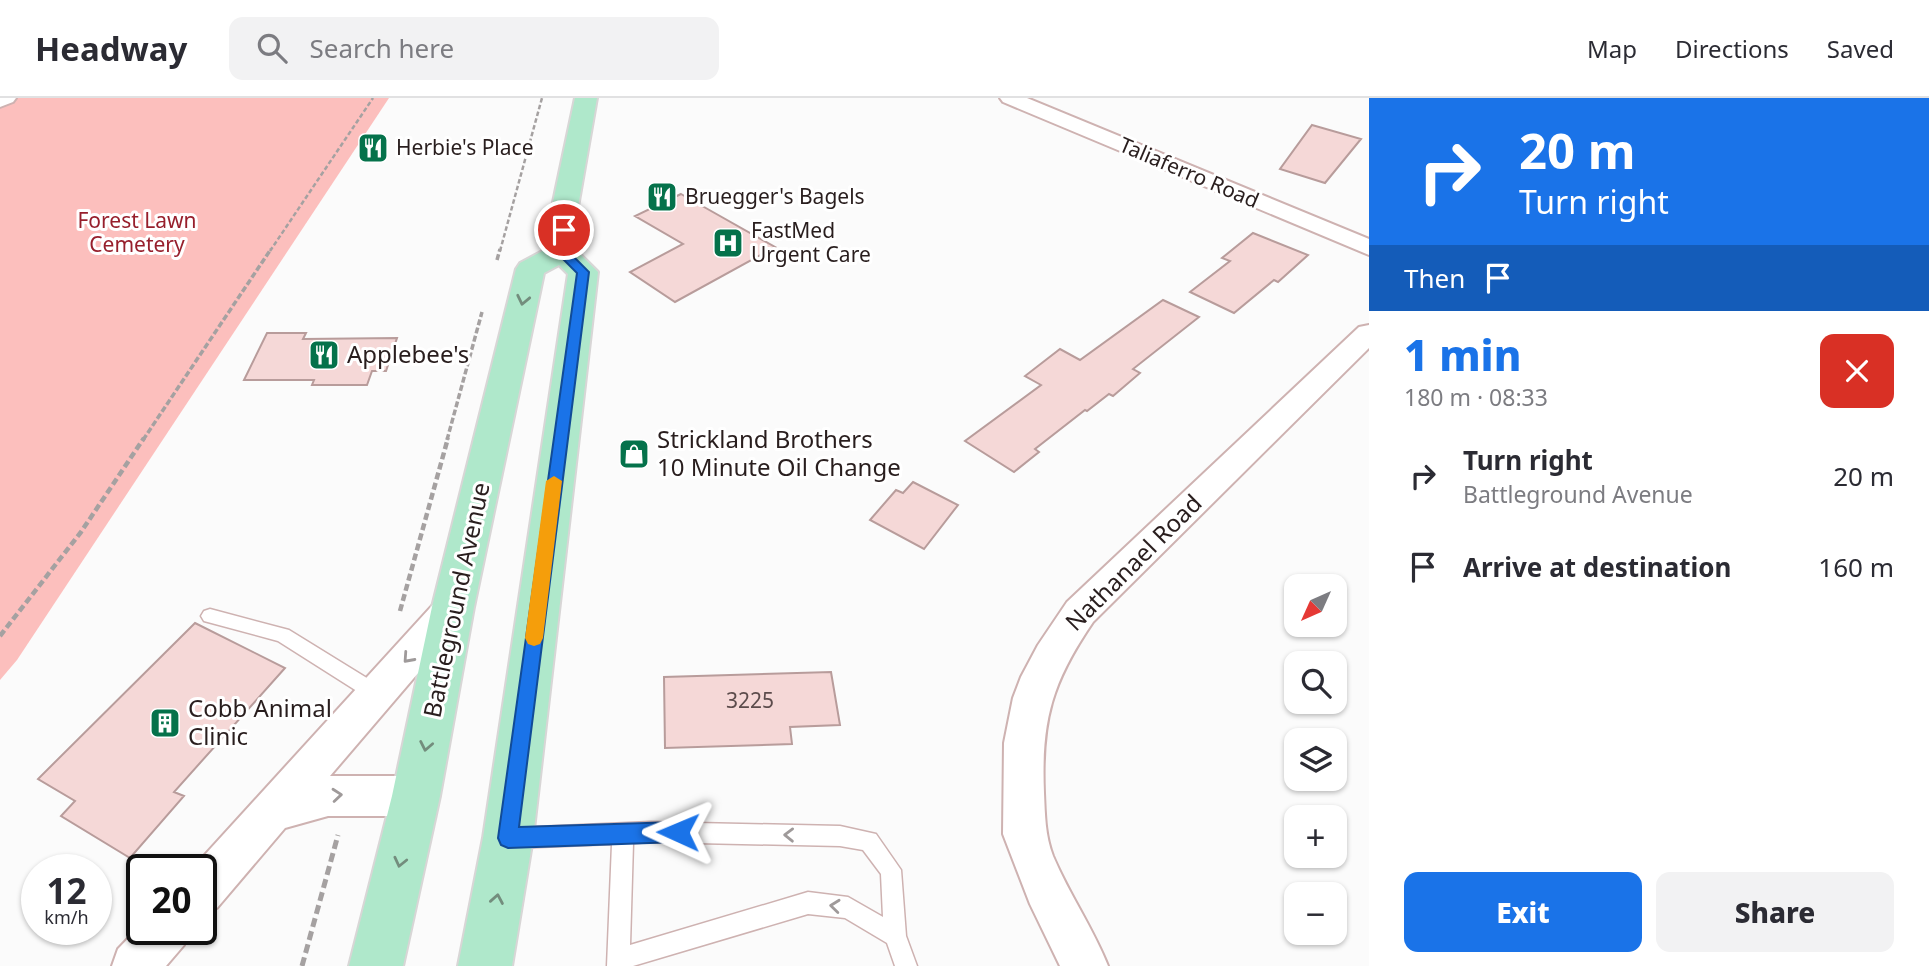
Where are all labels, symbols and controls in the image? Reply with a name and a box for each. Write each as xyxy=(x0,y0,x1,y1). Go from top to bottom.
search box xyxy=(229,17,719,80)
text: Headway xyxy=(35,26,187,71)
icon: search xyxy=(253,29,291,67)
text: Search here xyxy=(309,30,454,66)
text: Map xyxy=(1587,32,1637,65)
text: Directions xyxy=(1675,32,1789,65)
text: Saved xyxy=(1827,32,1894,65)
text: 20 m xyxy=(1519,117,1636,183)
icon: right xyxy=(1404,126,1495,217)
street label: Taliaferro Road xyxy=(1115,130,1263,214)
restaurant icon: Herbie's Place xyxy=(356,131,390,165)
place label: Herbie's Place xyxy=(396,133,534,161)
restaurant icon: Bruegger's Bagels xyxy=(645,180,679,214)
text: Turn right xyxy=(1519,180,1669,223)
place label: Bruegger's Bagels xyxy=(685,182,865,210)
pin xyxy=(534,200,594,260)
park label: Forest Lawn Cemetery xyxy=(77,206,197,258)
icon: arrive xyxy=(545,211,583,249)
place label: FastMed Urgent Care xyxy=(751,216,871,268)
hospital icon: FastMed Urgent Care xyxy=(711,226,745,260)
icon: arrive xyxy=(1479,259,1517,297)
text: Then xyxy=(1404,260,1465,296)
one-way arrow xyxy=(517,294,531,306)
text: 1 min xyxy=(1404,326,1521,383)
button: close xyxy=(1820,334,1894,408)
place label: Applebee's xyxy=(347,337,469,370)
restaurant icon: Applebee's xyxy=(307,338,341,372)
text: 180 m · 08:33 xyxy=(1404,381,1548,413)
place label: Strickland Brothers 10 Minute Oil Change xyxy=(657,422,901,483)
shop icon: Strickland Brothers 10 Minute Oil Change xyxy=(617,437,651,471)
text: Turn right xyxy=(1463,442,1593,478)
icon: right xyxy=(1404,457,1442,495)
text: 20 m xyxy=(1833,458,1894,494)
text: Battleground Avenue xyxy=(1463,478,1693,510)
street label: Battleground Avenue xyxy=(414,479,497,720)
street label: Nathanael Road xyxy=(1057,486,1208,637)
icon: arrive xyxy=(1404,548,1442,586)
text: Arrive at destination xyxy=(1463,549,1732,585)
text: 160 m xyxy=(1818,549,1894,585)
north arrow xyxy=(1284,574,1348,637)
map controls xyxy=(1284,574,1347,945)
one-way arrow xyxy=(403,650,416,663)
button: search xyxy=(1284,651,1347,714)
house number: 3225 xyxy=(726,686,774,714)
place label: Cobb Animal Clinic xyxy=(188,691,332,752)
building icon: Cobb Animal Clinic xyxy=(148,706,182,740)
button: layers xyxy=(1284,728,1347,791)
one-way arrow xyxy=(419,740,434,752)
one-way arrow xyxy=(332,788,343,803)
position arrow xyxy=(641,795,715,869)
button: + xyxy=(1284,805,1347,868)
one-way arrow xyxy=(783,827,794,843)
speed limit sign: 20 xyxy=(126,854,217,945)
one-way arrow xyxy=(394,856,408,868)
text: 12 xyxy=(46,867,87,914)
button: Exit xyxy=(1404,872,1642,952)
button: Share xyxy=(1656,872,1894,952)
button: − xyxy=(1284,882,1347,945)
one-way arrow xyxy=(489,893,504,905)
one-way arrow xyxy=(829,899,840,914)
text: km/h xyxy=(44,905,89,929)

